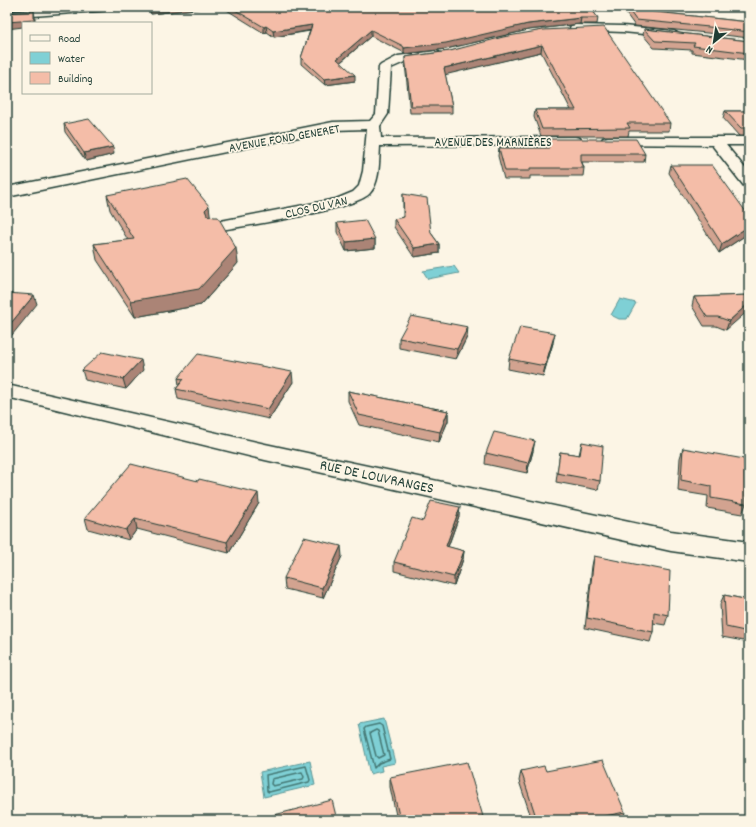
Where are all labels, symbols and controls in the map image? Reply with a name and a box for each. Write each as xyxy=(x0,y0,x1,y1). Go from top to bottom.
legend xyxy=(22,22,152,94)
north arrow xyxy=(694,22,734,62)
text: Road xyxy=(58,31,80,48)
text: N xyxy=(703,40,716,57)
text: Water xyxy=(58,51,85,68)
text: Building xyxy=(58,71,93,88)
street label: AVENUE FOND GENERET xyxy=(227,120,341,159)
street label: AVENUE DES MARNIÈRES xyxy=(434,134,552,153)
street label: CLOS DU VAN xyxy=(283,192,350,225)
street label: RUE DE LOUVRANGES xyxy=(318,455,436,501)

